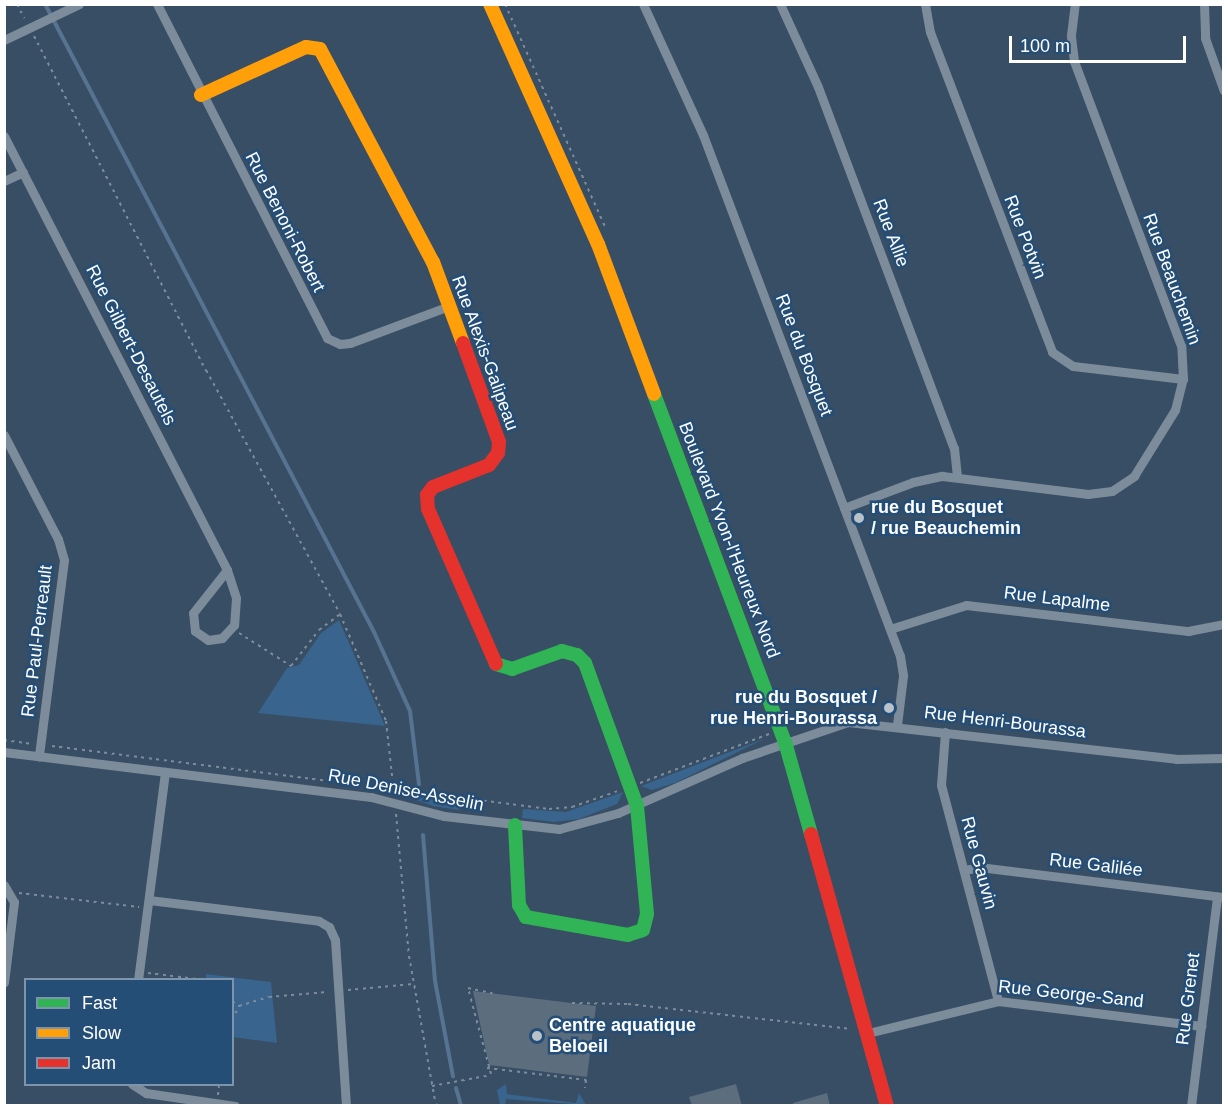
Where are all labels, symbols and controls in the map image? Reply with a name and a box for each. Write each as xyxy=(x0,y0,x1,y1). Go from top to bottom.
scale bar xyxy=(1012,24,1189,62)
text: 100 m xyxy=(1020,36,1070,56)
street label: Rue Benoni-Robert xyxy=(240,148,330,296)
street label: Rue Potvin xyxy=(999,192,1051,282)
street label: Rue Allie xyxy=(868,196,914,270)
street label: Rue Beauchemin xyxy=(1138,210,1206,348)
street label: Rue Gilbert-Desautels xyxy=(81,261,181,429)
street label: Rue Alexis-Galipeau xyxy=(447,272,523,434)
street label: Rue du Bosquet xyxy=(771,291,837,419)
street label: Boulevard Yvon-l'Heureux Nord xyxy=(674,419,784,661)
place label: rue du Bosquet / rue Beauchemin xyxy=(871,497,1021,540)
marker: rue du Bosquet / rue Beauchemin xyxy=(852,511,866,525)
street label: Rue Paul-Perreault xyxy=(17,564,57,718)
street label: Rue Lapalme xyxy=(1003,582,1111,616)
place label: rue du Bosquet / rue Henri-Bourassa xyxy=(710,687,877,730)
marker: rue du Bosquet / rue Henri-Bourassa xyxy=(882,701,896,715)
street label: Rue Henri-Bourassa xyxy=(923,701,1087,743)
street label: Rue Denise-Asselin xyxy=(326,764,486,816)
street label: Rue Gauvin xyxy=(956,814,1002,912)
street label: Rue Galilée xyxy=(1048,849,1144,881)
street label: Rue Grenet xyxy=(1172,952,1204,1046)
street label: Rue George-Sand xyxy=(997,976,1145,1012)
legend xyxy=(24,978,234,1086)
text: Fast xyxy=(82,993,117,1013)
place label: Centre aquatique Beloeil xyxy=(549,1015,696,1058)
text: Slow xyxy=(82,1023,121,1043)
marker: Centre aquatique Beloeil xyxy=(530,1029,544,1043)
text: Jam xyxy=(82,1053,116,1073)

